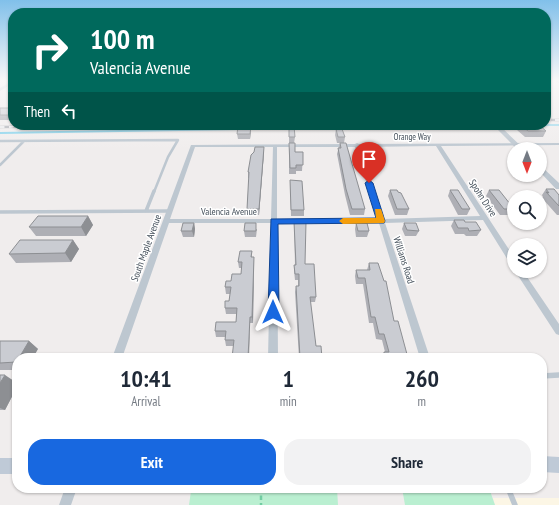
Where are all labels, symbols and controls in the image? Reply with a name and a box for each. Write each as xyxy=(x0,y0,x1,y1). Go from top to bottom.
text: 100 m xyxy=(90,20,154,57)
icon: right xyxy=(24,24,76,76)
text: Valencia Avenue xyxy=(90,56,191,79)
icon: left xyxy=(58,100,80,122)
text: Then xyxy=(24,102,50,121)
street label: Orange Way xyxy=(393,131,431,142)
pin xyxy=(352,142,386,183)
north arrow xyxy=(507,142,547,182)
map controls xyxy=(507,142,547,278)
icon: arrive xyxy=(358,148,380,170)
street label: Spohn Drive xyxy=(466,177,500,219)
button: search xyxy=(507,190,547,230)
street label: Valencia Avenue xyxy=(200,205,257,218)
street label: South Maple Avenue xyxy=(128,213,164,283)
street label: Williams Road xyxy=(390,235,418,285)
button: layers xyxy=(507,238,547,278)
position arrow xyxy=(252,291,294,333)
text: 10:41 xyxy=(120,363,172,394)
text: 1 xyxy=(282,363,294,394)
text: 260 xyxy=(405,363,439,394)
text: Arrival xyxy=(131,393,161,410)
text: min xyxy=(280,393,297,410)
text: m xyxy=(418,393,426,410)
button: Exit xyxy=(28,439,276,485)
button: Share xyxy=(284,439,531,485)

